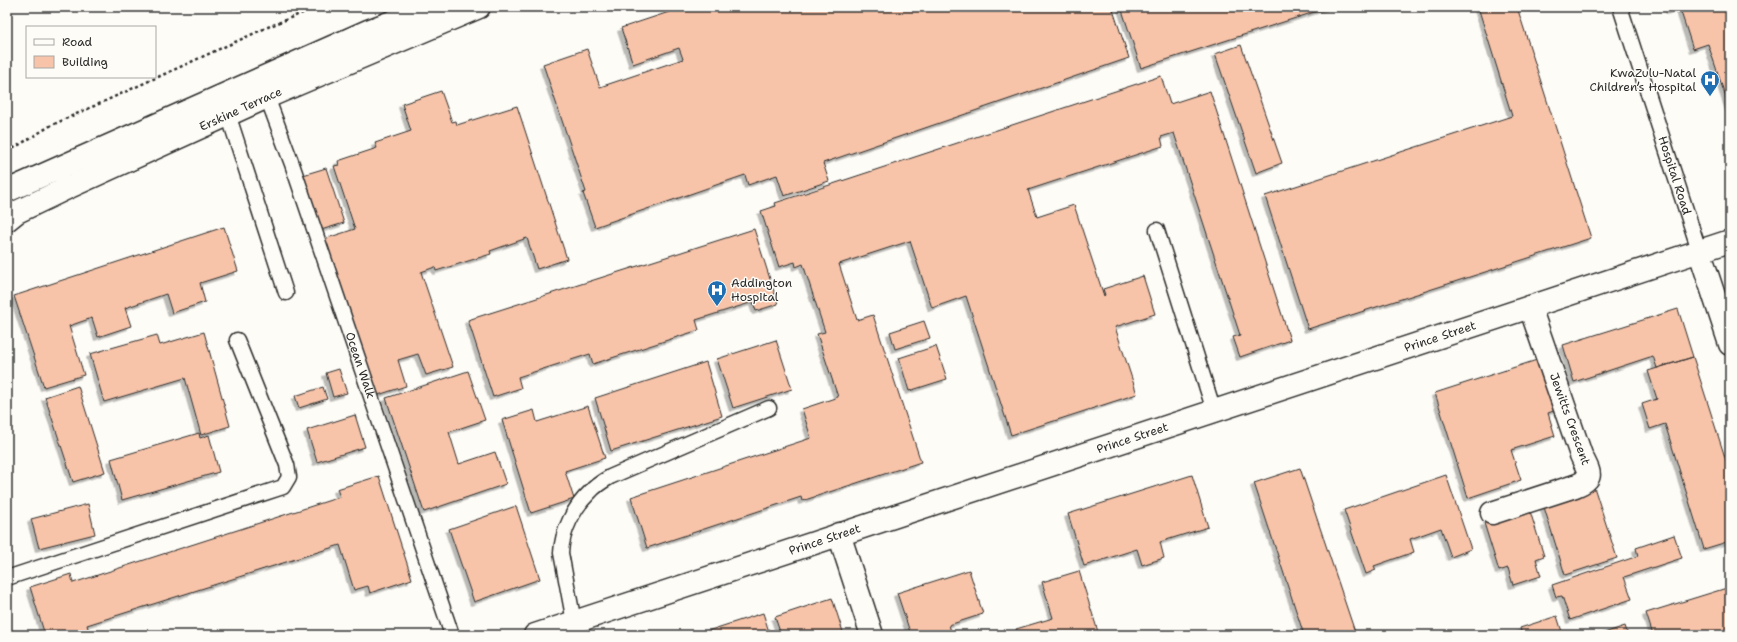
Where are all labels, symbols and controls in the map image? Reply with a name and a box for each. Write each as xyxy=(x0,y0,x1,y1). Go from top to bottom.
legend xyxy=(26,26,156,78)
text: Road xyxy=(62,34,93,50)
text: Building xyxy=(62,54,108,70)
place label: KwaZulu-Natal Children’s Hospital xyxy=(1590,65,1696,95)
hospital icon: KwaZulu-Natal Children’s Hospital xyxy=(1699,69,1721,97)
street label: Erskine Terrace xyxy=(197,84,285,135)
street label: Hospital Road xyxy=(1654,134,1695,217)
place label: Addington Hospital xyxy=(731,275,792,305)
hospital icon: Addington Hospital xyxy=(706,279,728,307)
street label: Prince Street xyxy=(1402,317,1478,356)
street label: Ocean Walk xyxy=(342,330,379,401)
street label: Jewitts Crescent xyxy=(1546,371,1594,467)
street label: Prince Street xyxy=(1094,419,1170,457)
street label: Prince Street xyxy=(787,520,863,559)

